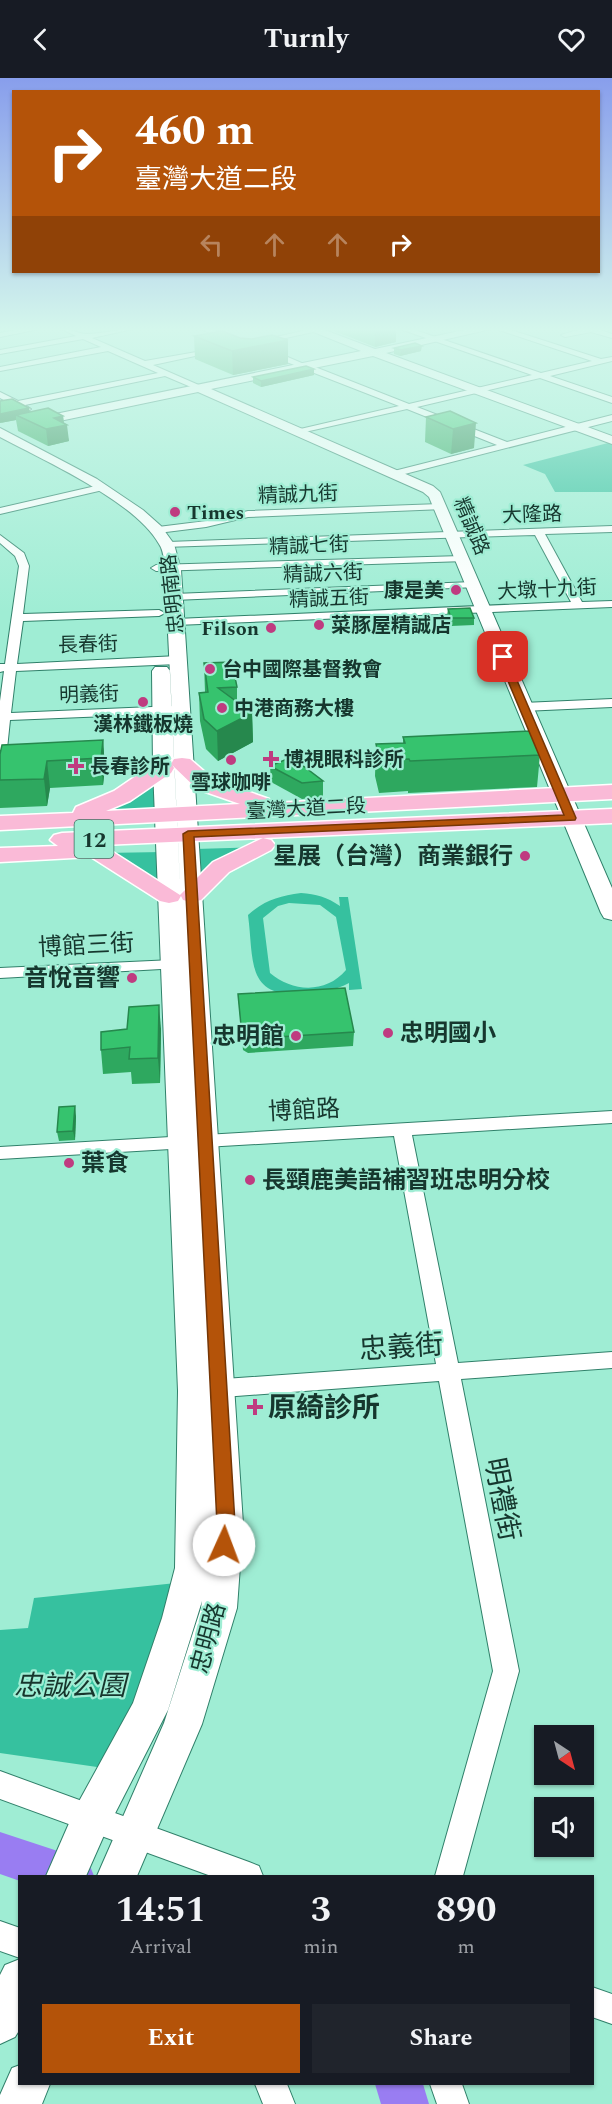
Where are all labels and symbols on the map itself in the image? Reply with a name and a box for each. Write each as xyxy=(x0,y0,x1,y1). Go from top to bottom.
street label: 精誠九街 xyxy=(258,479,339,511)
street label: 精誠路 xyxy=(446,493,497,560)
place label: Times xyxy=(187,498,244,528)
street label: 大隆路 xyxy=(502,499,563,531)
marker: Times xyxy=(168,505,182,519)
street label: 精誠七街 xyxy=(269,530,350,562)
street label: 忠明南路 xyxy=(154,553,192,635)
street label: 精誠六街 xyxy=(283,558,364,590)
street label: 大墩十九街 xyxy=(496,572,598,608)
place label: 康是美 xyxy=(384,576,444,606)
street label: 精誠五街 xyxy=(289,583,370,615)
marker: 康是美 xyxy=(449,583,463,597)
place label: 菜豚屋精誠店 xyxy=(331,611,451,641)
place label: Filson xyxy=(201,614,259,644)
marker: 菜豚屋精誠店 xyxy=(312,618,326,632)
marker: Filson xyxy=(264,621,278,635)
street label: 長春街 xyxy=(58,629,119,661)
pin xyxy=(477,631,528,682)
place label: 台中國際基督教會 xyxy=(222,655,382,685)
marker: 台中國際基督教會 xyxy=(203,662,217,676)
street label: 明義街 xyxy=(59,679,120,711)
place label: 中港商務大樓 xyxy=(234,694,354,724)
marker: 漢林鐵板燒 xyxy=(136,695,150,709)
marker: 中港商務大樓 xyxy=(215,701,229,715)
place label: 漢林鐵板燒 xyxy=(93,710,193,740)
place label: 博視眼科診所 xyxy=(284,745,404,775)
marker: 博視眼科診所 xyxy=(262,750,280,768)
place label: 長春診所 xyxy=(90,752,170,782)
marker: 雪球咖啡 xyxy=(224,753,238,767)
marker: 長春診所 xyxy=(67,757,85,775)
place label: 雪球咖啡 xyxy=(191,768,271,798)
street label: 臺灣大道二段 xyxy=(245,791,367,827)
road number: 12 xyxy=(74,820,113,858)
place label: 星展（台灣）商業銀行 xyxy=(273,839,513,875)
marker: 星展（台灣）商業銀行 xyxy=(518,849,532,863)
street label: 博館三街 xyxy=(37,926,135,966)
place label: 音悅音響 xyxy=(24,961,120,997)
marker: 音悅音響 xyxy=(125,971,139,985)
place label: 忠明國小 xyxy=(400,1016,496,1052)
place label: 忠明館 xyxy=(212,1019,284,1055)
marker: 忠明國小 xyxy=(381,1026,395,1040)
marker: 忠明館 xyxy=(289,1029,303,1043)
street label: 博館路 xyxy=(267,1091,341,1131)
place label: 葉食 xyxy=(81,1146,129,1182)
marker: 葉食 xyxy=(62,1156,76,1170)
place label: 長頸鹿美語補習班忠明分校 xyxy=(262,1163,550,1199)
marker: 長頸鹿美語補習班忠明分校 xyxy=(243,1173,257,1187)
street label: 忠義街 xyxy=(358,1323,445,1372)
place label: 原綺診所 xyxy=(268,1387,380,1430)
marker: 原綺診所 xyxy=(246,1398,264,1416)
street label: 明禮街 xyxy=(472,1454,531,1545)
position arrow xyxy=(192,1513,256,1577)
street label: 忠明路 xyxy=(182,1599,236,1678)
park label: 忠誠公園 xyxy=(14,1665,130,1708)
north arrow xyxy=(534,1725,594,1785)

